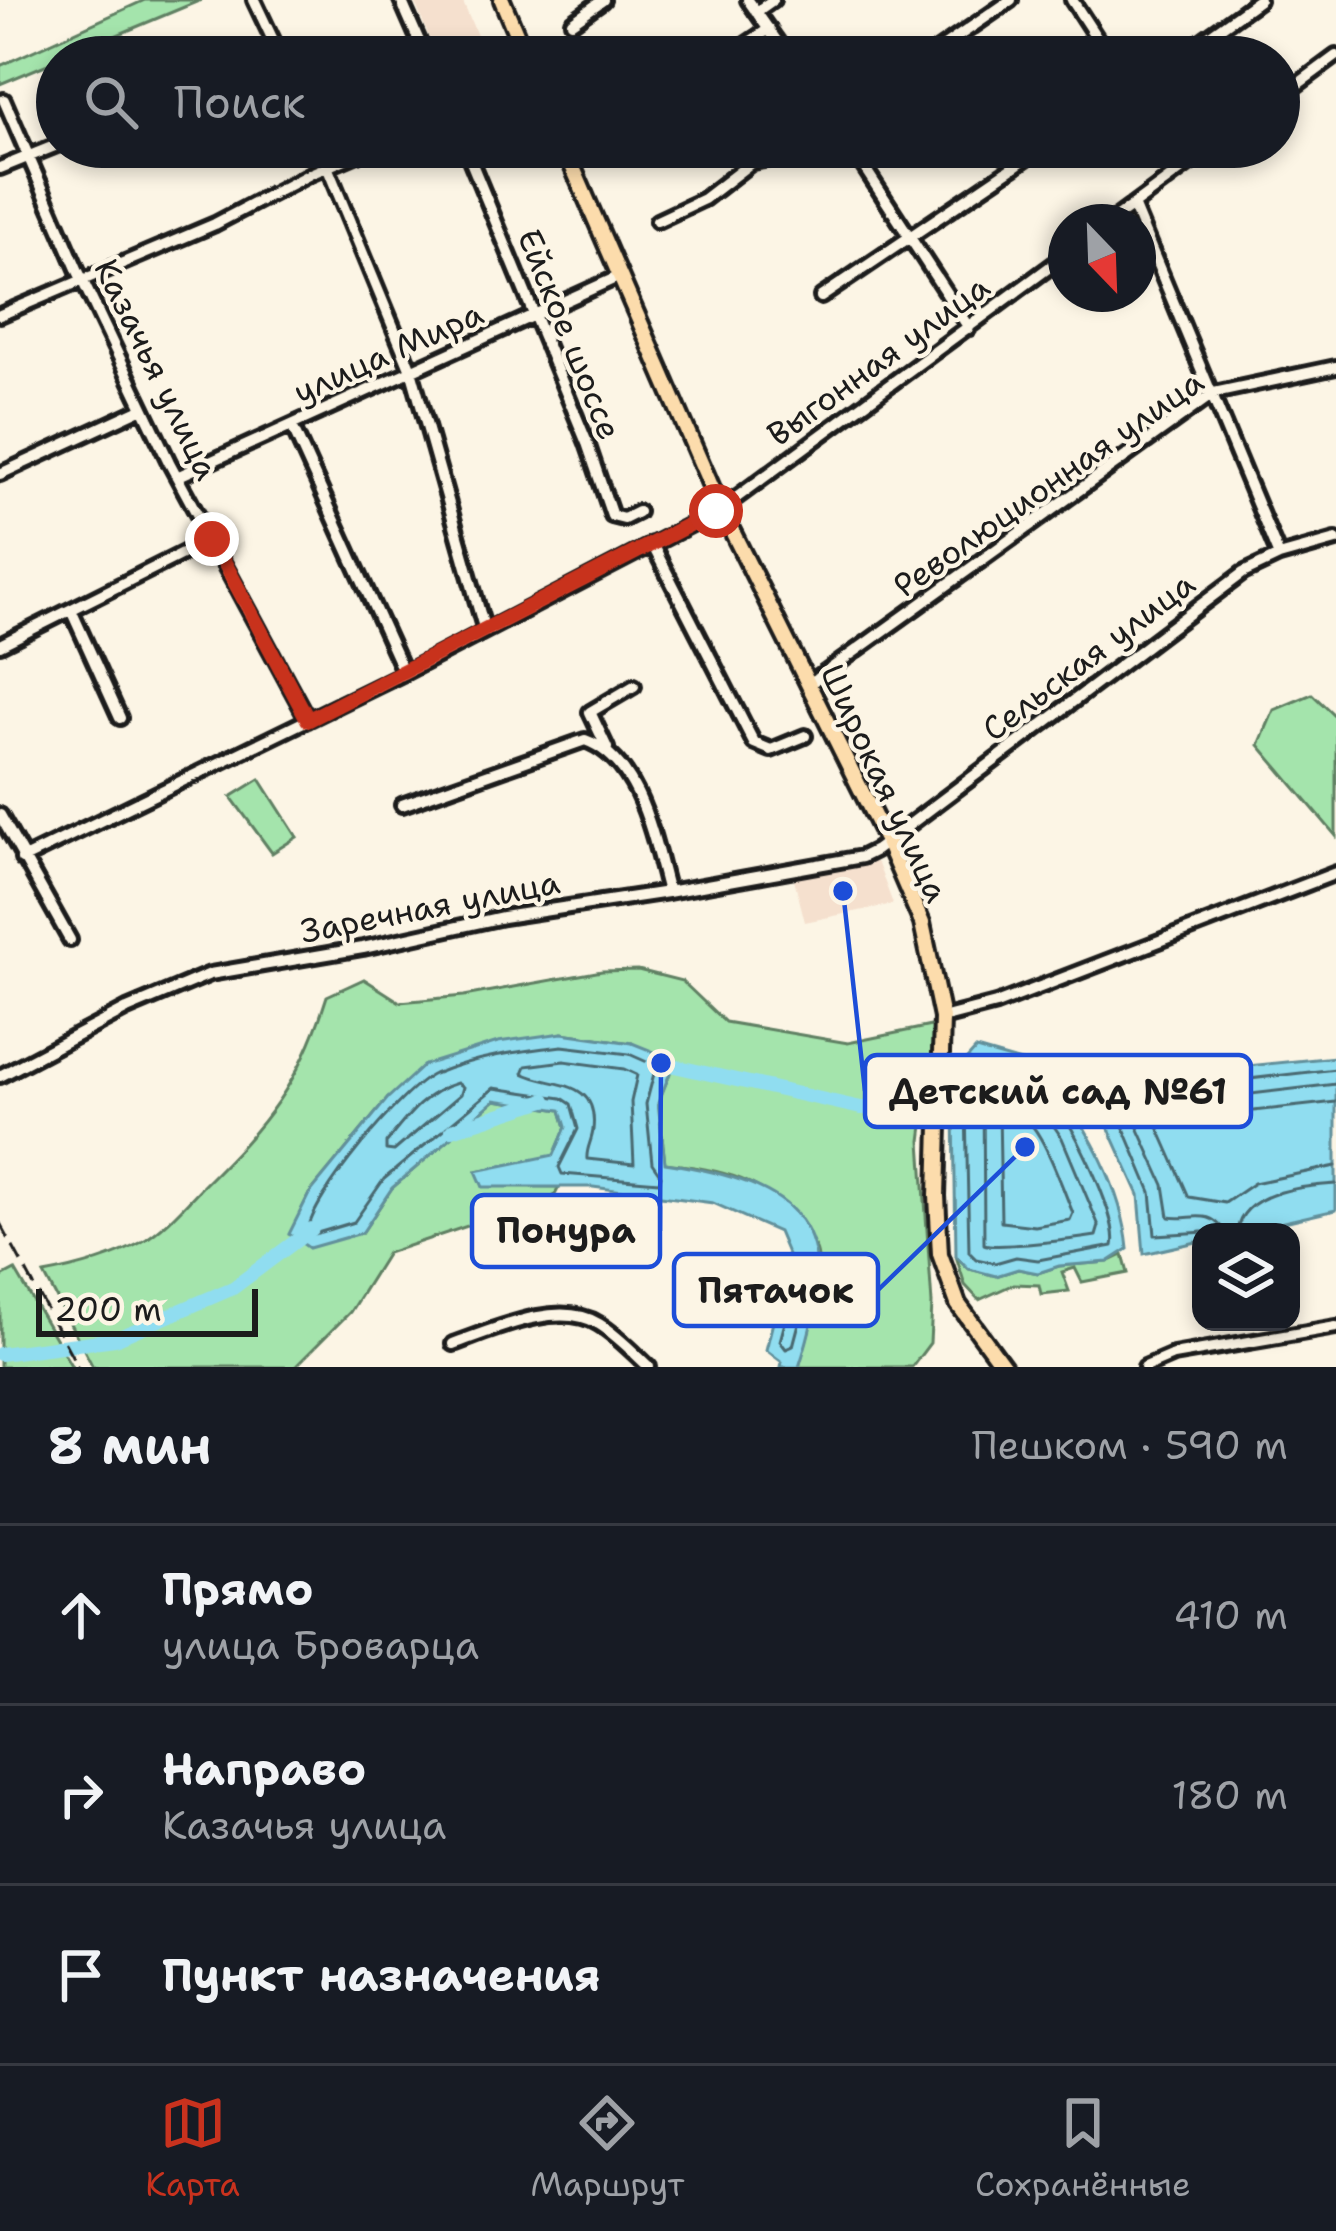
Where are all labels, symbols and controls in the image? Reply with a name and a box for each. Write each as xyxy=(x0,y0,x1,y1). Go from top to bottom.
search box xyxy=(36,36,1300,168)
icon: search xyxy=(78,69,144,135)
text: Поиск xyxy=(174,72,305,132)
north arrow xyxy=(1048,204,1156,312)
street label: Ейское шоссе xyxy=(507,222,632,446)
street label: Казачья улица xyxy=(84,251,230,487)
street label: Выгонная улица xyxy=(758,264,999,456)
street label: улица Мира xyxy=(286,291,490,414)
street label: Революционная улица xyxy=(884,359,1212,608)
route start xyxy=(689,484,743,538)
route end xyxy=(185,512,239,566)
street label: Сельская улица xyxy=(973,562,1204,751)
street label: Широкая улица xyxy=(810,657,959,909)
street label: Заречная улица xyxy=(297,859,564,954)
callout: Детский сад №61 xyxy=(865,1055,1251,1127)
text: Детский сад №61 xyxy=(889,1067,1227,1116)
callout: Понура xyxy=(472,1195,660,1267)
text: Понура xyxy=(496,1206,636,1255)
map controls xyxy=(1192,1223,1300,1331)
button: layers xyxy=(1192,1223,1300,1331)
callout: Пятачок xyxy=(674,1254,878,1326)
text: Пятачок xyxy=(698,1266,854,1315)
scale bar xyxy=(36,1283,258,1336)
text: 200 m xyxy=(54,1287,162,1332)
text: 8 мин xyxy=(48,1411,212,1479)
text: Пешком · 590 m xyxy=(972,1419,1288,1471)
text: Прямо xyxy=(162,1559,313,1619)
icon: ahead xyxy=(48,1582,114,1648)
text: 410 m xyxy=(1173,1589,1288,1641)
text: улица Броварца xyxy=(162,1619,479,1671)
text: Направо xyxy=(162,1739,366,1799)
icon: right xyxy=(48,1762,114,1828)
text: 180 m xyxy=(1172,1769,1288,1821)
text: Казачья улица xyxy=(162,1799,446,1851)
icon: arrive xyxy=(48,1942,114,2008)
text: Пункт назначения xyxy=(162,1945,601,2005)
tab: Карта xyxy=(145,2090,240,2207)
tab: Маршрут xyxy=(530,2090,684,2207)
tab: Сохранённые xyxy=(975,2090,1191,2207)

